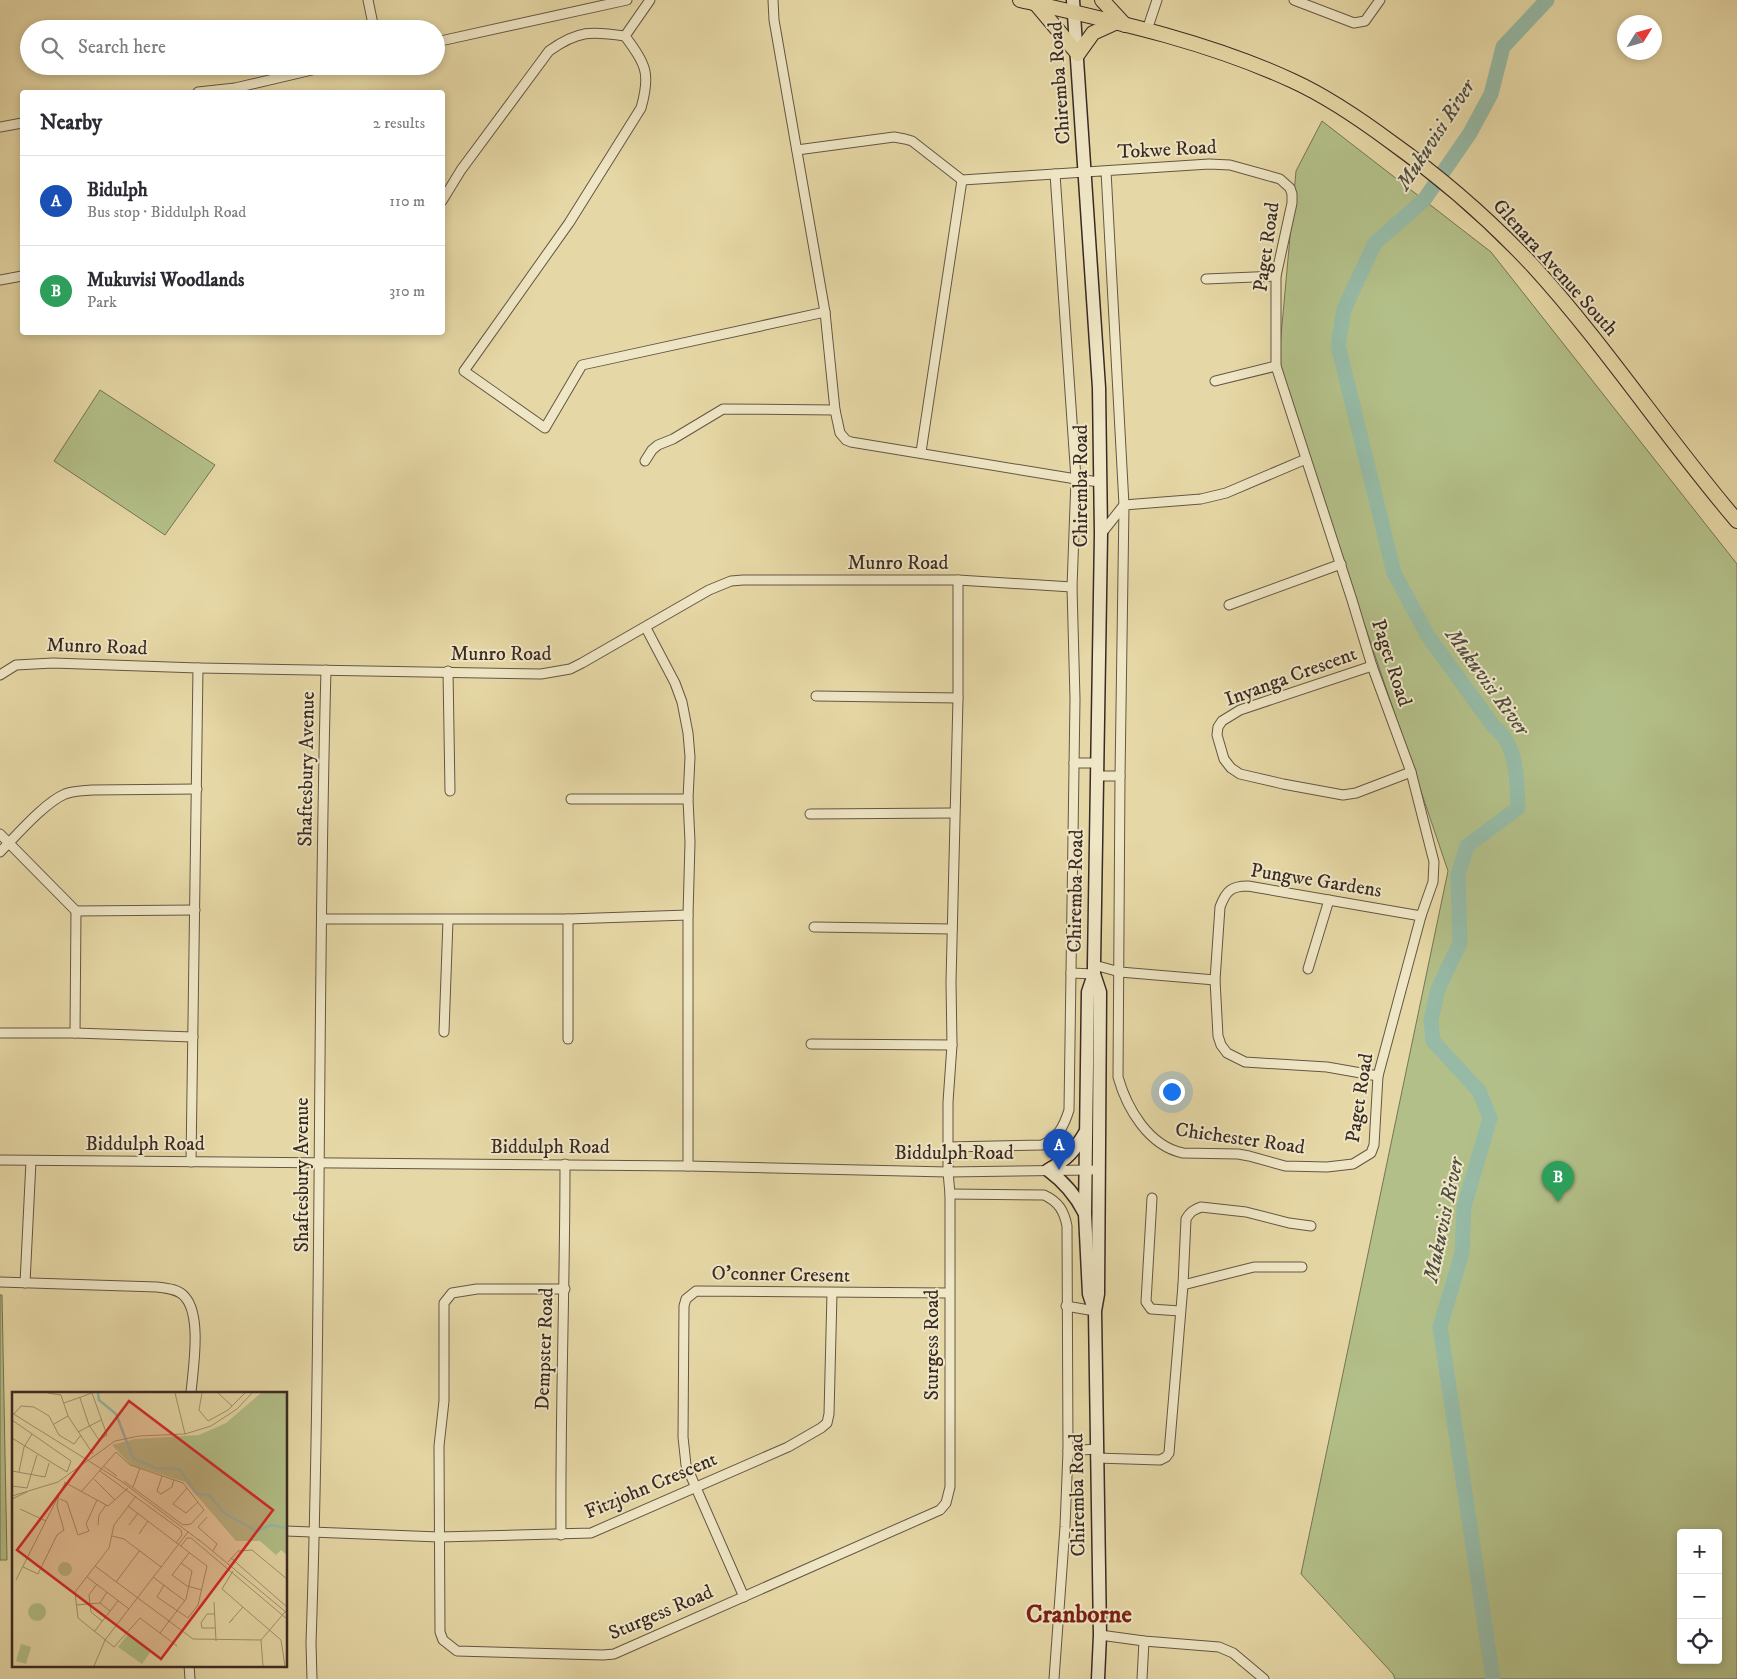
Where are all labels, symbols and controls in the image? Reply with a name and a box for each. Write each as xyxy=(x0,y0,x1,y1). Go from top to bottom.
north arrow xyxy=(1617,15,1662,60)
search box xyxy=(20,20,445,75)
street label: Chiremba Road xyxy=(1043,21,1077,145)
icon: search xyxy=(38,34,66,62)
text: Search here xyxy=(78,36,166,59)
water label: Mukuvisi River xyxy=(1390,74,1482,197)
text: Nearby xyxy=(40,110,102,136)
text: 2 results xyxy=(373,113,425,133)
street label: Tokwe Road xyxy=(1117,135,1217,165)
text: Bidulph xyxy=(87,179,148,202)
text: A xyxy=(51,191,61,211)
text: 110 m xyxy=(389,191,425,211)
street label: Glenara Avenue South xyxy=(1487,194,1624,342)
street label: Paget Road xyxy=(1248,201,1286,293)
text: Bus stop · Biddulph Road xyxy=(87,202,246,222)
text: Mukuvisi Woodlands xyxy=(87,269,244,292)
text: B xyxy=(51,281,61,301)
text: 310 m xyxy=(389,281,425,301)
text: Park xyxy=(87,292,117,312)
street label: Chiremba Road xyxy=(1069,424,1094,548)
street label: Munro Road xyxy=(848,551,948,576)
street label: Paget Road xyxy=(1365,616,1417,710)
water label: Mukuvisi River xyxy=(1438,622,1535,742)
street label: Munro Road xyxy=(46,633,148,661)
street label: Munro Road xyxy=(451,642,551,667)
street label: Inyanga Crescent xyxy=(1222,642,1360,712)
street label: Shaftesbury Avenue xyxy=(293,691,321,847)
street label: Chiremba Road xyxy=(1062,829,1090,953)
street label: Pungwe Gardens xyxy=(1249,858,1384,904)
street label: Paget Road xyxy=(1341,1051,1379,1145)
your location xyxy=(1159,1079,1185,1105)
street label: Shaftesbury Avenue xyxy=(290,1097,315,1253)
street label: Chichester Road xyxy=(1174,1118,1307,1160)
pin: A xyxy=(1043,1129,1075,1170)
street label: Biddulph Road xyxy=(85,1132,205,1157)
street label: Biddulph Road xyxy=(490,1135,610,1160)
street label: Biddulph Road xyxy=(894,1141,1014,1166)
water label: Mukuvisi River xyxy=(1418,1154,1470,1286)
pin: B xyxy=(1542,1161,1574,1202)
street label: O'conner Cresent xyxy=(711,1261,851,1289)
street label: Dempster Road xyxy=(530,1287,560,1411)
street label: Sturgess Road xyxy=(920,1289,945,1401)
inset map xyxy=(12,1392,288,1666)
street label: Chiremba Road xyxy=(1064,1433,1092,1557)
street label: Fitzjohn Crescent xyxy=(581,1447,721,1525)
map controls xyxy=(1677,1529,1722,1664)
button: + xyxy=(1677,1529,1722,1574)
button: − xyxy=(1677,1574,1722,1619)
street label: Sturgess Road xyxy=(605,1580,717,1646)
district label: Cranborne xyxy=(1026,1599,1133,1630)
button: locate xyxy=(1677,1619,1722,1664)

